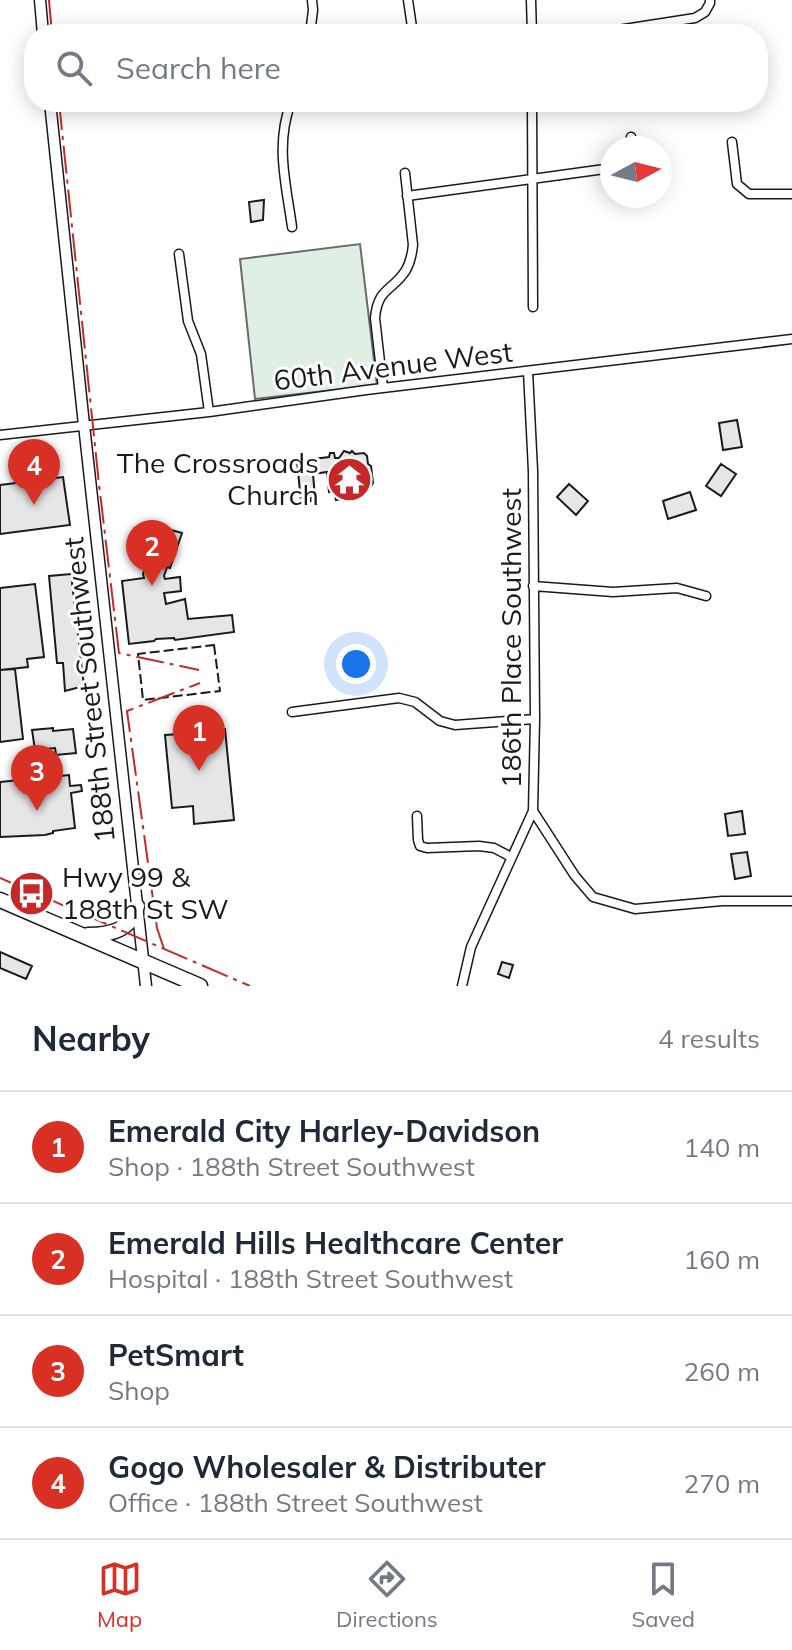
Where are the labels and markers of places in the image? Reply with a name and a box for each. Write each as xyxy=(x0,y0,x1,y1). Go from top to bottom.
pin: 4 xyxy=(8,439,60,505)
place label: The Crossroads Church xyxy=(117,445,319,512)
temple icon: The Crossroads Church xyxy=(326,455,374,503)
pin: 2 xyxy=(126,520,178,586)
pin: 1 xyxy=(173,705,225,771)
pin: 3 xyxy=(11,745,63,811)
place label: Hwy 99 & 188th St SW xyxy=(62,859,229,926)
bus stop icon: Hwy 99 & 188th St SW xyxy=(7,869,55,917)

